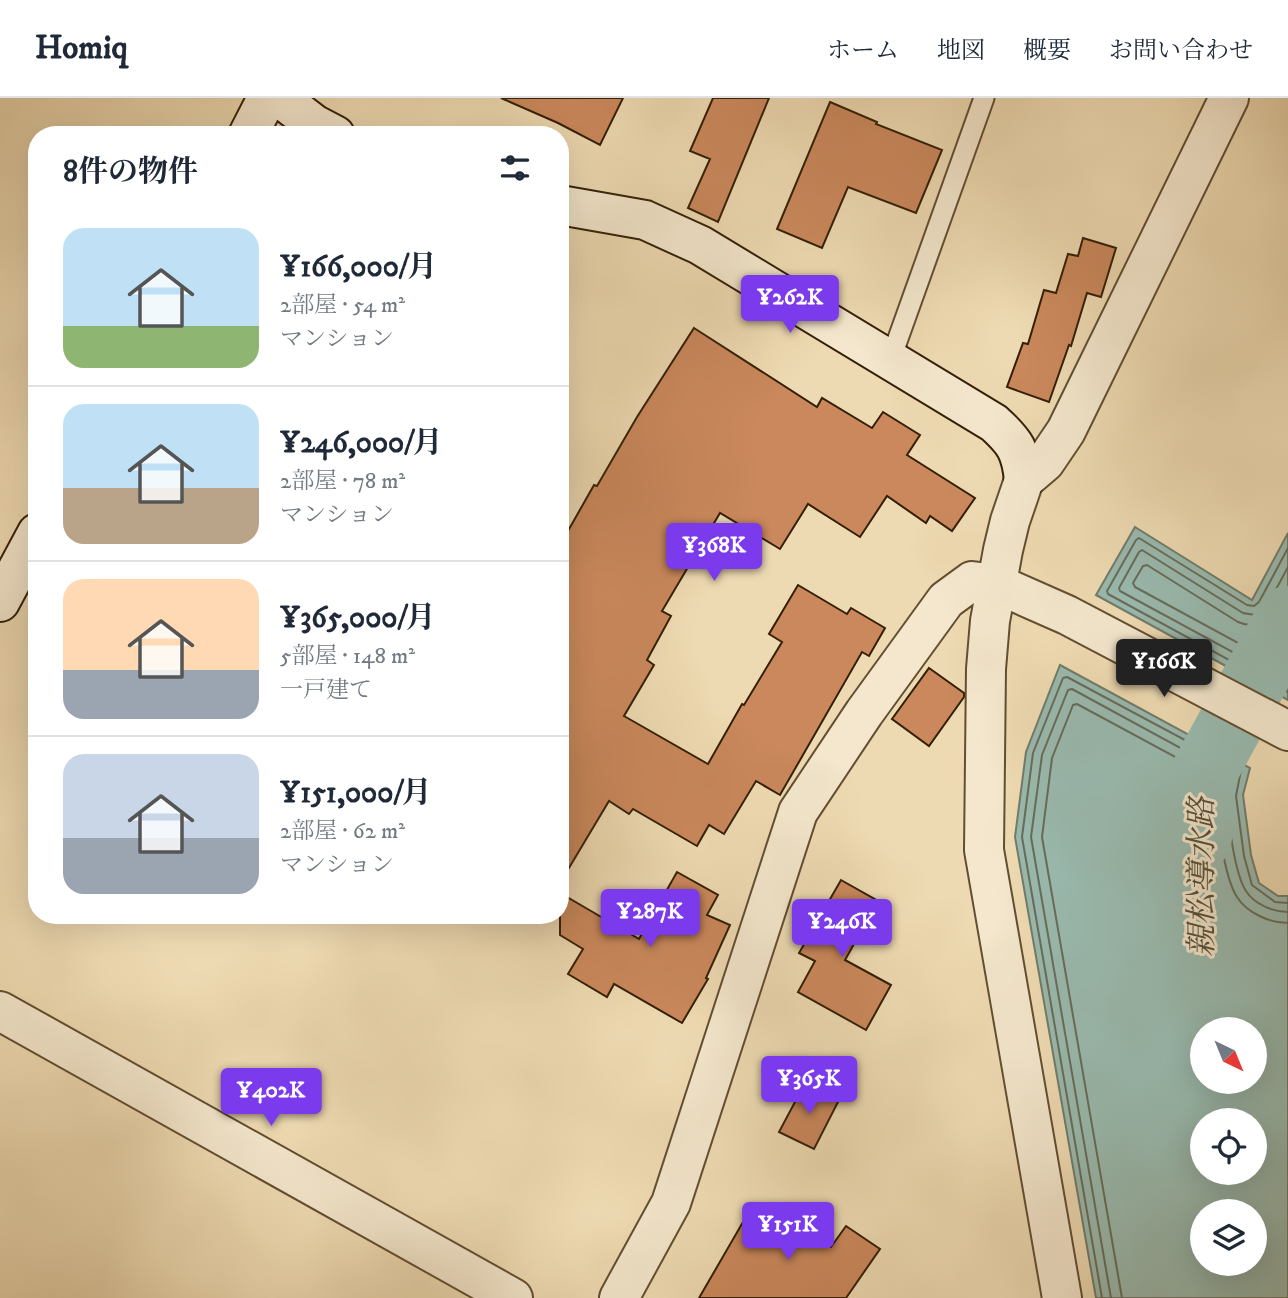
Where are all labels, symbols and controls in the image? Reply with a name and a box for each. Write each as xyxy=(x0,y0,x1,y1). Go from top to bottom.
text: Homiq xyxy=(35,28,128,69)
text: ホーム xyxy=(827,36,899,66)
text: 地図 xyxy=(937,36,985,66)
text: 概要 xyxy=(1023,36,1071,66)
text: お問い合わせ xyxy=(1109,36,1253,66)
icon: filters xyxy=(496,149,534,187)
text: 8件の物件 xyxy=(63,154,198,191)
text: ¥166,000/月 xyxy=(280,249,437,286)
icon: home xyxy=(119,256,203,340)
pin: ¥262K xyxy=(741,275,839,335)
text: ¥262K xyxy=(757,283,823,312)
text: 2部屋 · 54 m² xyxy=(280,291,405,320)
text: マンション xyxy=(280,325,394,354)
text: ¥246,000/月 xyxy=(280,425,442,462)
icon: home xyxy=(119,432,203,516)
text: 2部屋 · 78 m² xyxy=(280,467,405,496)
text: マンション xyxy=(280,501,394,530)
pin: ¥368K xyxy=(665,524,763,583)
text: ¥368K xyxy=(682,531,746,560)
text: ¥365,000/月 xyxy=(280,600,436,637)
icon: home xyxy=(119,607,203,691)
pin: ¥166K xyxy=(1115,640,1213,699)
text: 5部屋 · 148 m² xyxy=(280,642,415,671)
text: ¥166K xyxy=(1132,647,1196,676)
text: 一戸建て xyxy=(280,676,372,705)
text: ¥151,000/月 xyxy=(280,775,432,812)
icon: home xyxy=(119,782,203,866)
water label: 親松導水路 xyxy=(1183,795,1223,957)
text: 2部屋 · 62 m² xyxy=(280,817,405,846)
text: マンション xyxy=(280,851,394,880)
pin: ¥287K xyxy=(601,890,699,949)
text: ¥287K xyxy=(617,897,683,926)
pin: ¥246K xyxy=(793,900,891,959)
text: ¥246K xyxy=(808,907,876,936)
north arrow xyxy=(1190,1017,1267,1094)
map controls xyxy=(1190,1017,1267,1276)
pin: ¥365K xyxy=(760,1056,858,1116)
text: ¥365K xyxy=(777,1064,841,1093)
pin: ¥402K xyxy=(222,1068,320,1128)
text: ¥402K xyxy=(237,1076,305,1105)
button: locate xyxy=(1190,1108,1267,1185)
button: layers xyxy=(1190,1199,1267,1276)
pin: ¥151K xyxy=(739,1202,837,1262)
text: ¥151K xyxy=(758,1210,818,1239)

